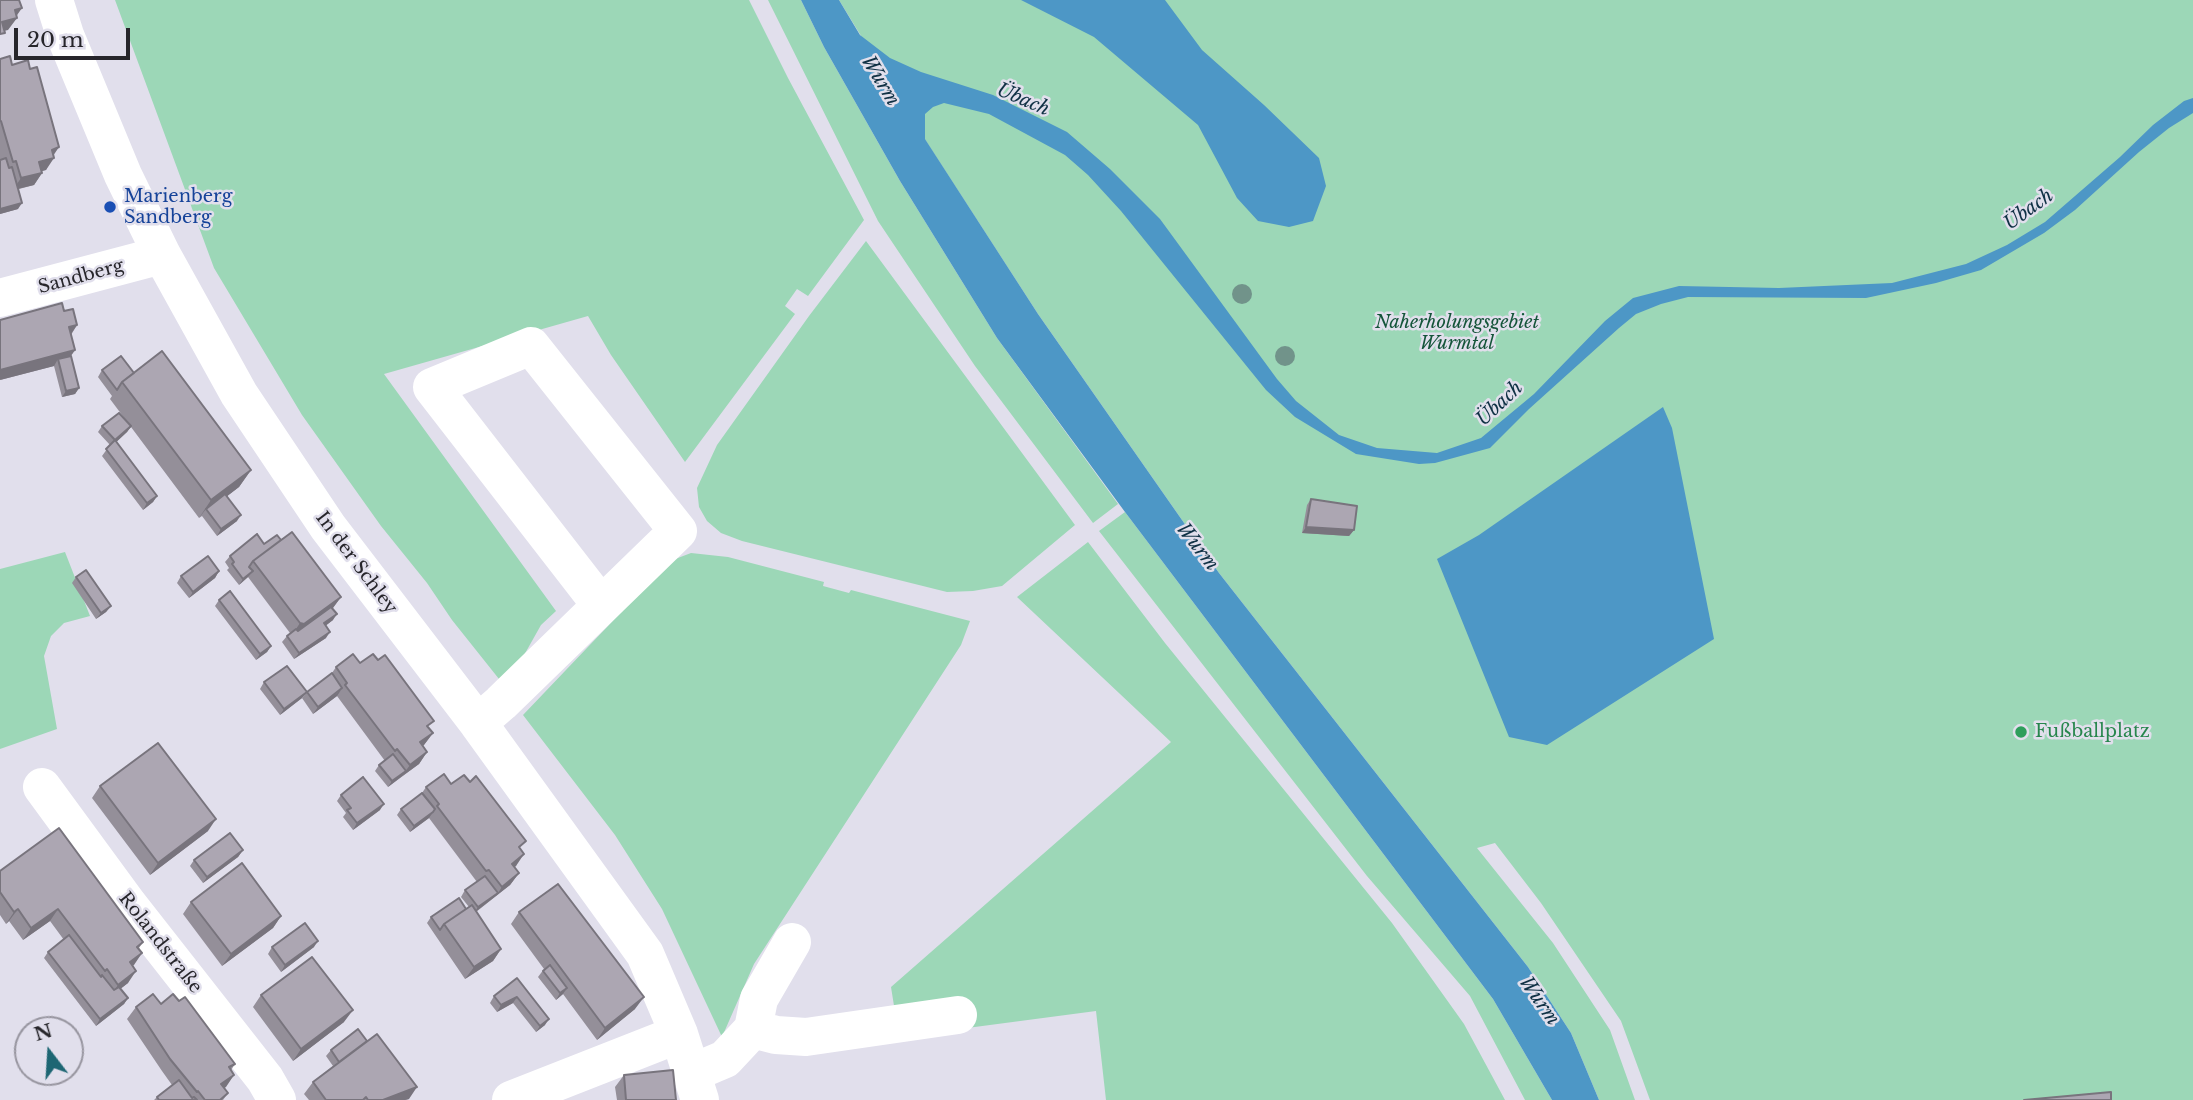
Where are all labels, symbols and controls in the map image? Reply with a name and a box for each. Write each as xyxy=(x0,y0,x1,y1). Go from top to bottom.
scale bar xyxy=(18,14,133,58)
text: 20 m xyxy=(27,27,84,53)
water label: Wurm xyxy=(856,52,904,110)
water label: Übach xyxy=(993,79,1053,121)
water label: Übach xyxy=(2000,185,2058,235)
place label: Marienberg Sandberg xyxy=(124,186,232,228)
marker: Marienberg Sandberg xyxy=(102,199,118,215)
street label: Sandberg xyxy=(36,255,126,299)
park label: Naherholungsgebiet Wurmtal xyxy=(1375,312,1539,354)
water label: Übach xyxy=(1472,377,1528,431)
street label: In der Schley xyxy=(311,508,401,618)
water label: Wurm xyxy=(1171,518,1223,576)
place label: Fußballplatz xyxy=(2035,721,2150,743)
marker: Fußballplatz xyxy=(2013,724,2029,740)
street label: Rolandstraße xyxy=(114,888,206,998)
water label: Wurm xyxy=(1514,972,1564,1030)
north arrow xyxy=(14,1016,84,1086)
text: N xyxy=(31,1019,55,1046)

